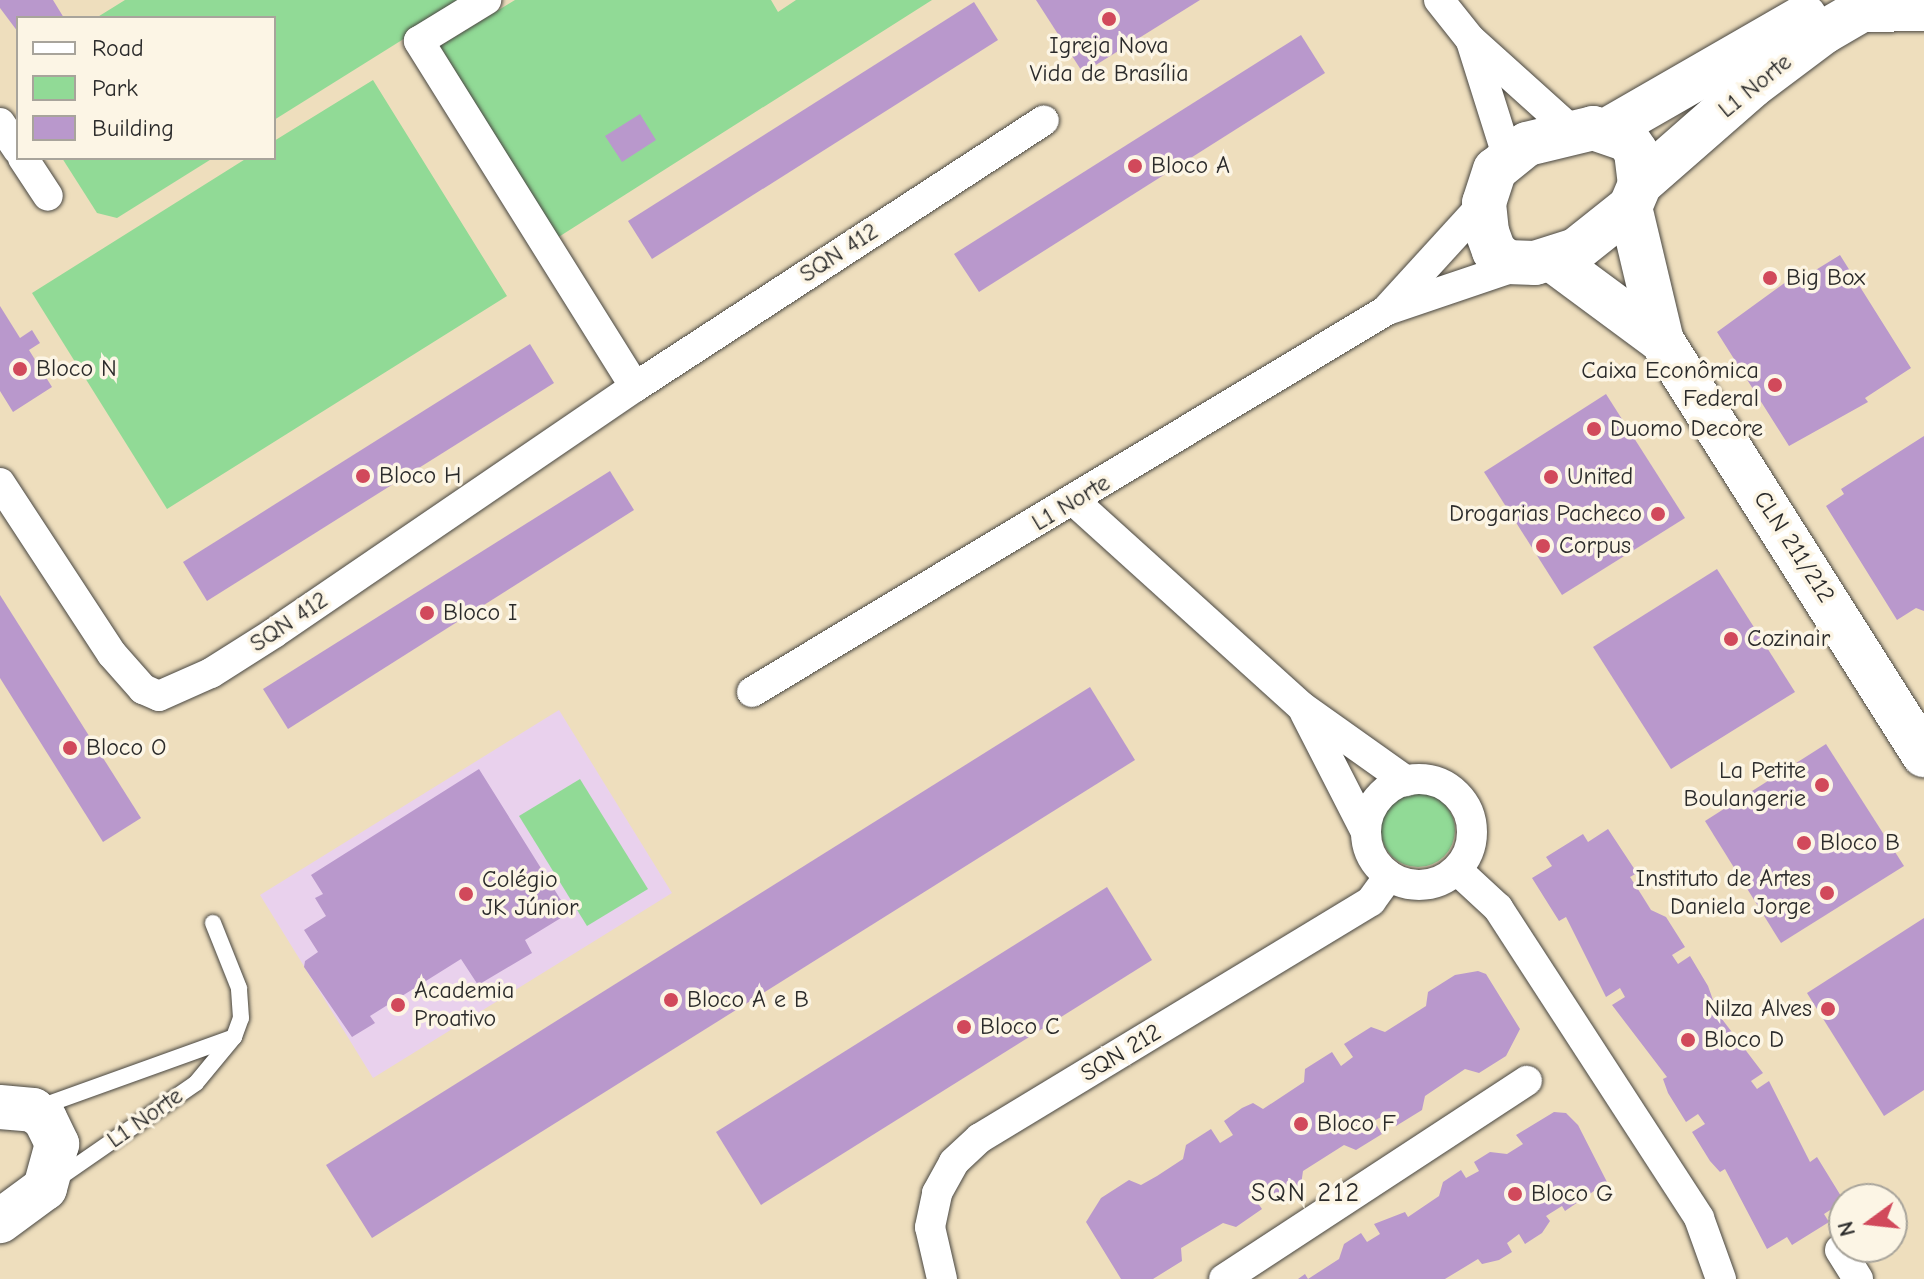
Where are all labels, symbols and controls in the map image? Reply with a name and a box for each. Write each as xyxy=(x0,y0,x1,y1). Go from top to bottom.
marker: Igreja Nova Vida de Brasília xyxy=(1100,10,1118,28)
legend xyxy=(16,16,276,160)
place label: Igreja Nova Vida de Brasília xyxy=(1029,32,1189,88)
text: Road xyxy=(92,34,144,62)
street label: L1 Norte xyxy=(1713,48,1797,124)
text: Park xyxy=(92,74,138,102)
text: Building xyxy=(92,114,174,142)
place label: Bloco A xyxy=(1151,152,1230,180)
marker: Bloco A xyxy=(1126,157,1144,175)
street label: SQN 412 xyxy=(794,217,884,289)
place label: Big Box xyxy=(1786,264,1865,292)
marker: Big Box xyxy=(1761,269,1779,287)
place label: Bloco N xyxy=(36,355,117,383)
place label: Caixa Econômica Federal xyxy=(1581,357,1759,413)
marker: Bloco N xyxy=(11,360,29,378)
marker: Caixa Econômica Federal xyxy=(1766,376,1784,394)
place label: Duomo Decore xyxy=(1610,415,1763,443)
marker: Duomo Decore xyxy=(1585,420,1603,438)
place label: Bloco H xyxy=(379,462,461,490)
place label: United xyxy=(1567,463,1633,491)
marker: Bloco H xyxy=(354,467,372,485)
marker: United xyxy=(1542,468,1560,486)
street label: L1 Norte xyxy=(1027,469,1115,537)
street label: CLN 211/212 xyxy=(1747,486,1841,608)
place label: Drogarias Pacheco xyxy=(1449,500,1642,528)
marker: Drogarias Pacheco xyxy=(1649,505,1667,523)
place label: Corpus xyxy=(1559,532,1631,560)
marker: Corpus xyxy=(1534,537,1552,555)
street label: SQN 412 xyxy=(245,586,333,658)
place label: Bloco I xyxy=(443,599,518,627)
marker: Bloco I xyxy=(418,604,436,622)
place label: Cozinair xyxy=(1747,625,1830,653)
marker: Cozinair xyxy=(1722,630,1740,648)
place label: Bloco O xyxy=(86,734,167,762)
marker: Bloco O xyxy=(61,739,79,757)
place label: La Petite Boulangerie xyxy=(1684,757,1806,813)
marker: La Petite Boulangerie xyxy=(1813,776,1831,794)
place label: Bloco B xyxy=(1820,829,1900,857)
marker: Bloco B xyxy=(1795,834,1813,852)
place label: Instituto de Artes Daniela Jorge xyxy=(1636,865,1811,921)
place label: Colégio JK Júnior xyxy=(482,866,579,922)
marker: Instituto de Artes Daniela Jorge xyxy=(1818,884,1836,902)
marker: Colégio JK Júnior xyxy=(457,885,475,903)
place label: Academia Proativo xyxy=(414,977,514,1033)
place label: Bloco A e B xyxy=(687,986,809,1014)
marker: Bloco A e B xyxy=(662,991,680,1009)
place label: Nilza Alves xyxy=(1704,995,1812,1023)
marker: Academia Proativo xyxy=(389,996,407,1014)
marker: Nilza Alves xyxy=(1819,1000,1837,1018)
place label: Bloco C xyxy=(980,1013,1060,1041)
marker: Bloco C xyxy=(955,1018,973,1036)
street label: SQN 212 xyxy=(1076,1018,1166,1088)
place label: Bloco D xyxy=(1704,1026,1784,1054)
marker: Bloco D xyxy=(1679,1031,1697,1049)
street label: L1 Norte xyxy=(102,1082,188,1154)
place label: Bloco F xyxy=(1317,1110,1396,1138)
marker: Bloco F xyxy=(1292,1115,1310,1133)
district label: SQN 212 xyxy=(1251,1178,1361,1210)
place label: Bloco G xyxy=(1531,1180,1613,1208)
north arrow xyxy=(1828,1183,1908,1263)
marker: Bloco G xyxy=(1506,1185,1524,1203)
text: N xyxy=(1832,1218,1861,1239)

